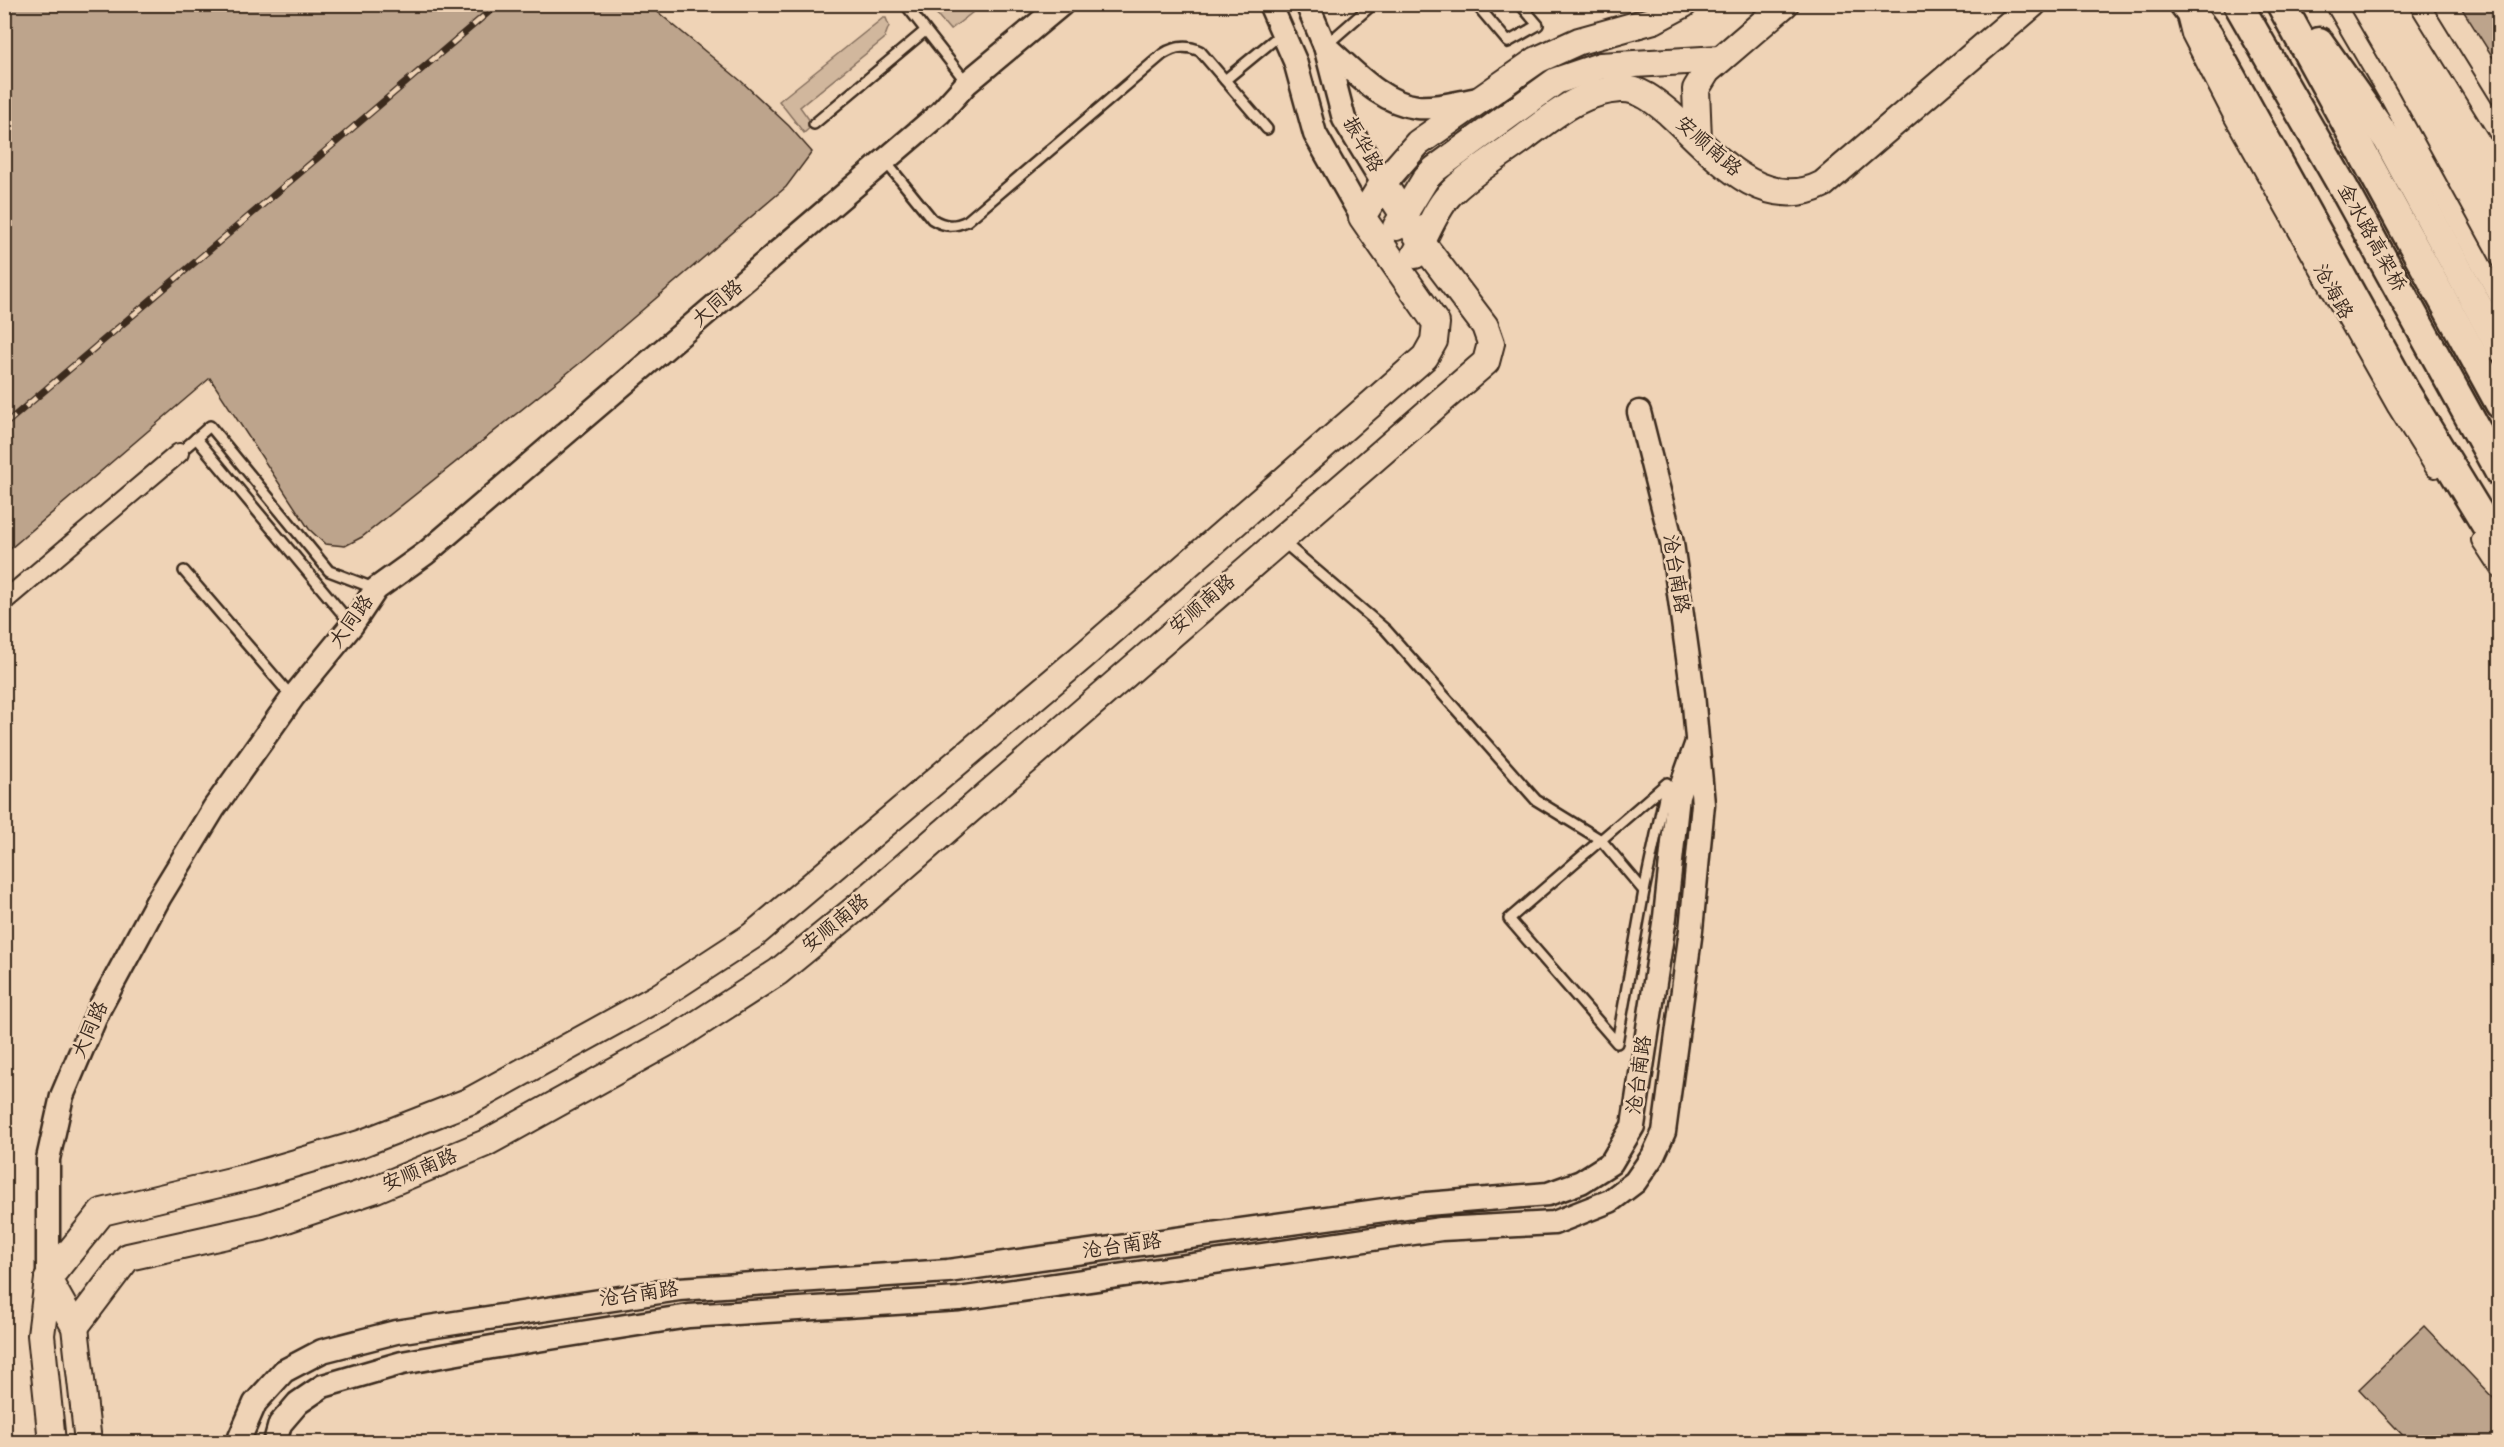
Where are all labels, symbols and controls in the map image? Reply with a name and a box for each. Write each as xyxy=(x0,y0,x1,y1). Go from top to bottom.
street label: 安顺南路 xyxy=(1667,109,1749,186)
street label: 振华路 xyxy=(1333,111,1391,180)
street label: 金水路高架桥 xyxy=(2328,178,2414,298)
street label: 沧海路 xyxy=(2303,258,2361,327)
street label: 大同路 xyxy=(685,272,752,336)
street label: 沧台南路 xyxy=(1653,532,1697,617)
street label: 安顺南路 xyxy=(1162,566,1244,643)
street label: 大同路 xyxy=(321,588,383,656)
street label: 安顺南路 xyxy=(795,886,878,962)
street label: 大同路 xyxy=(64,995,118,1064)
street label: 沧台南路 xyxy=(1619,1032,1662,1117)
street label: 安顺南路 xyxy=(377,1140,464,1201)
street label: 沧台南路 xyxy=(1080,1225,1165,1268)
street label: 沧台南路 xyxy=(597,1273,682,1316)

